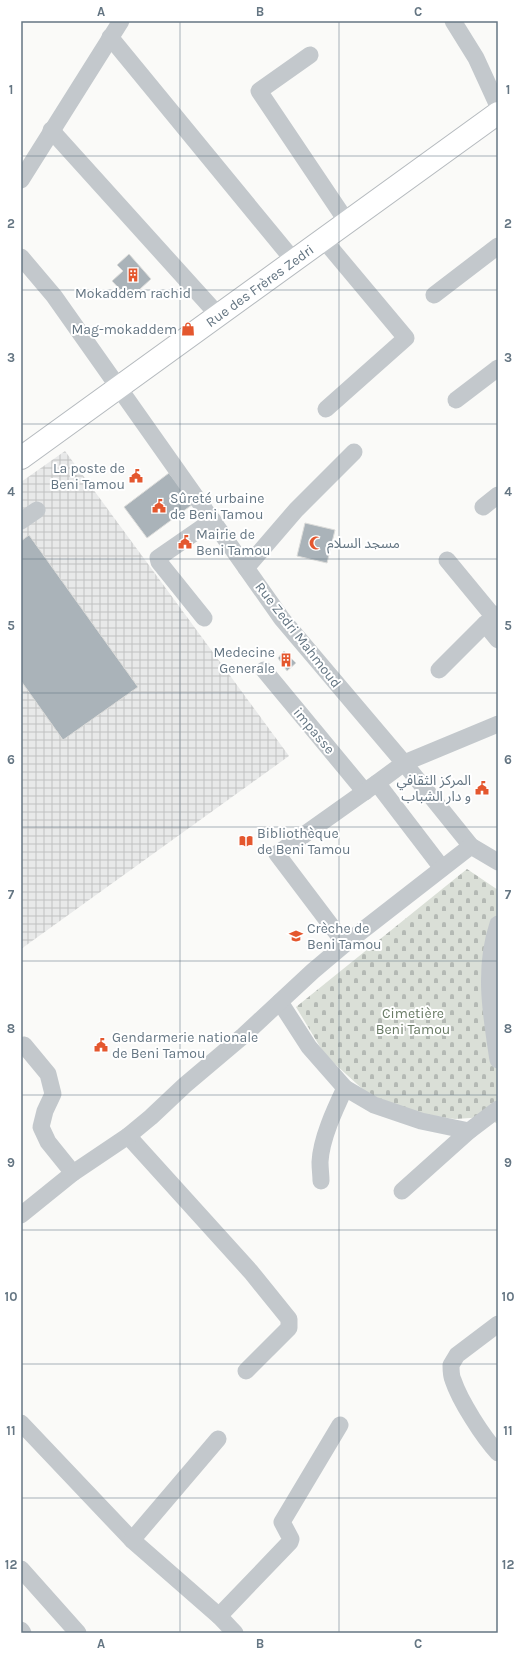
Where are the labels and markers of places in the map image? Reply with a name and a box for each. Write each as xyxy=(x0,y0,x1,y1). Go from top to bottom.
building icon: Mokaddem rachid xyxy=(125,267,141,283)
place label: Mokaddem rachid xyxy=(75,285,191,302)
place label: Mag-mokaddem xyxy=(71,321,177,338)
shop icon: Mag-mokaddem xyxy=(180,321,196,337)
place label: La poste de Beni Tamou xyxy=(50,460,125,493)
public building icon: La poste de Beni Tamou xyxy=(128,468,144,484)
place label: Sûreté urbaine de Beni Tamou xyxy=(170,490,264,523)
public building icon: Sûreté urbaine de Beni Tamou xyxy=(151,498,167,514)
place label: Mairie de Beni Tamou xyxy=(196,526,271,559)
public building icon: Mairie de Beni Tamou xyxy=(177,534,193,550)
mosque icon: مسجد السلام xyxy=(308,535,324,551)
place label: مسجد السلام xyxy=(327,535,400,554)
place label: Medecine Generale xyxy=(213,644,275,677)
building icon: Medecine Generale xyxy=(278,652,294,668)
place label: المركز الثقافي و دار الشباب xyxy=(397,772,471,805)
public building icon: المركز الثقافي و دار الشباب xyxy=(474,780,490,796)
place label: Bibliothèque de Beni Tamou xyxy=(257,825,350,858)
library icon: Bibliothèque de Beni Tamou xyxy=(238,833,254,849)
place label: Crèche de Beni Tamou xyxy=(307,920,382,953)
school or university icon: Crèche de Beni Tamou xyxy=(288,928,304,944)
place label: Gendarmerie nationale de Beni Tamou xyxy=(112,1029,258,1062)
public building icon: Gendarmerie nationale de Beni Tamou xyxy=(93,1037,109,1053)

